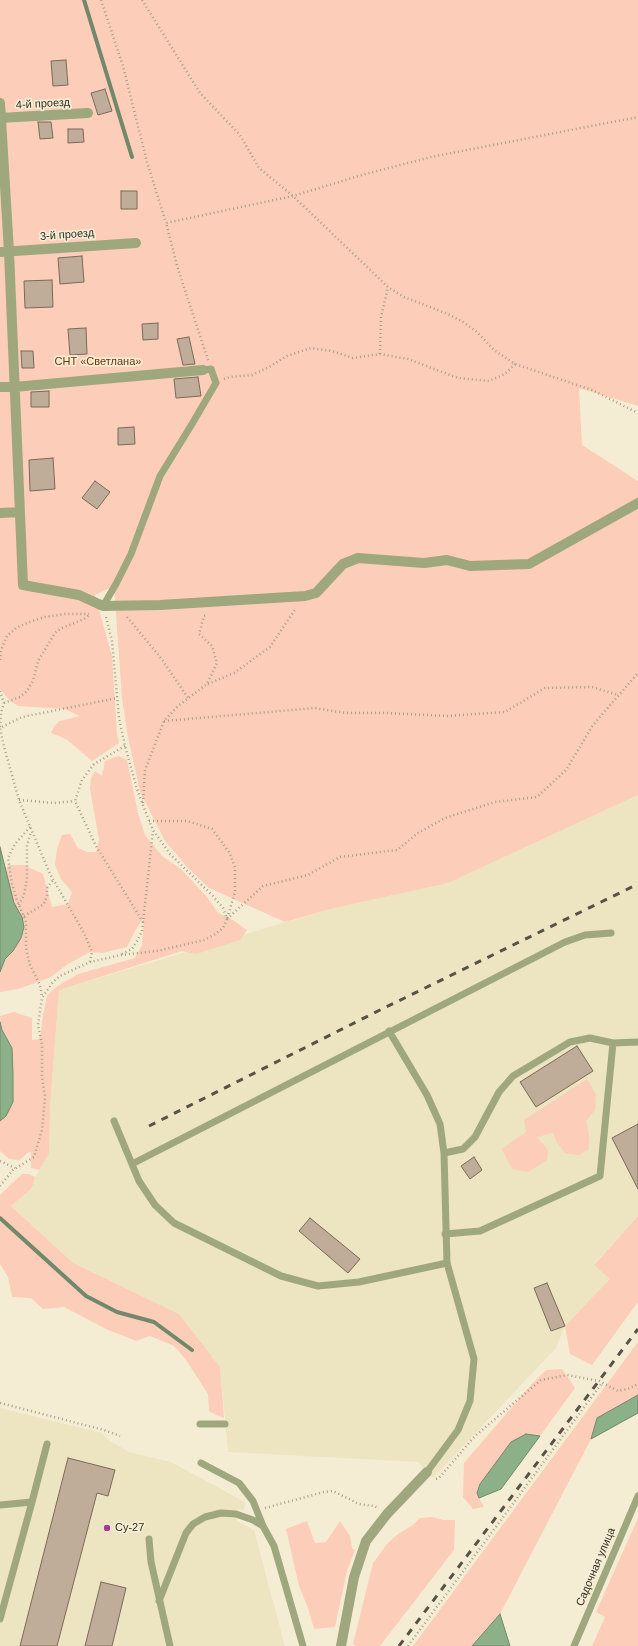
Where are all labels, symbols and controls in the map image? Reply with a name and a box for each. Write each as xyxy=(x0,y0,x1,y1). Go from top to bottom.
street label: 4-й проезд xyxy=(16,96,70,112)
street label: 3-й проезд xyxy=(39,227,95,243)
park label: СНТ «Светлана» xyxy=(55,355,141,369)
place label: Су-27 xyxy=(115,1521,144,1535)
marker: Су-27 xyxy=(102,1523,112,1533)
street label: Садочная улица xyxy=(574,1526,618,1608)

